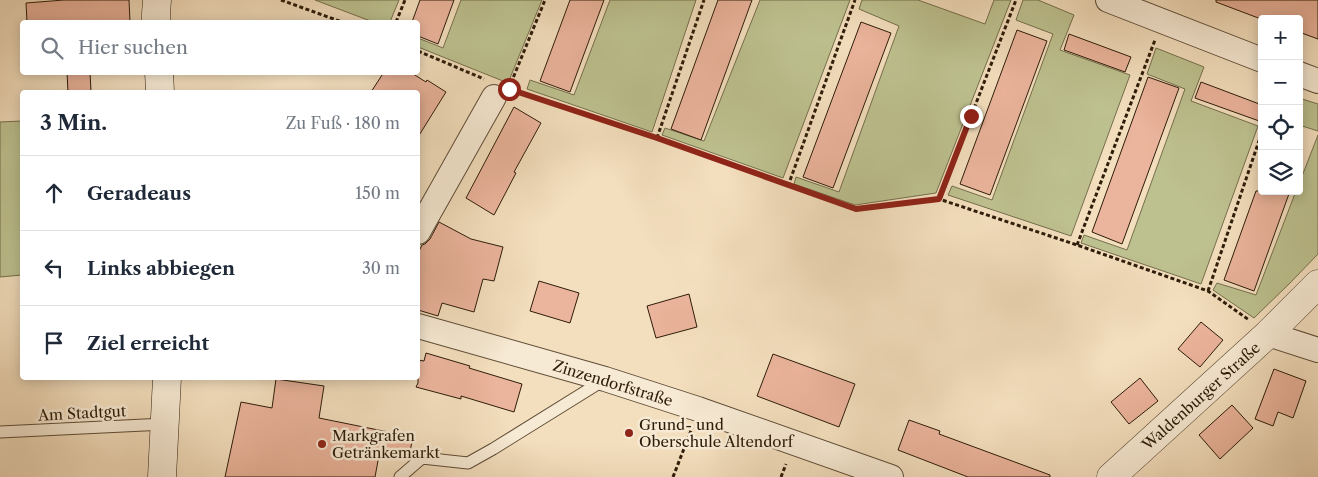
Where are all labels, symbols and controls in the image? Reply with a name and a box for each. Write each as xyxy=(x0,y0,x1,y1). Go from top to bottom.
map controls xyxy=(1258,15,1303,195)
button: + xyxy=(1258,15,1303,60)
search box xyxy=(20,20,420,75)
icon: search xyxy=(38,34,66,62)
text: Hier suchen xyxy=(78,36,188,59)
button: − xyxy=(1258,60,1303,105)
route start xyxy=(498,78,521,101)
route end xyxy=(960,105,983,128)
button: locate xyxy=(1258,105,1303,150)
text: 3 Min. xyxy=(40,110,107,135)
text: Zu Fuß · 180 m xyxy=(286,113,400,133)
button: layers xyxy=(1258,150,1303,195)
icon: ahead xyxy=(40,179,68,207)
text: Geradeaus xyxy=(87,182,191,205)
text: 150 m xyxy=(355,183,400,203)
icon: left xyxy=(40,254,68,282)
text: Links abbiegen xyxy=(87,257,235,280)
text: 30 m xyxy=(362,258,400,278)
icon: arrive xyxy=(40,329,68,357)
text: Ziel erreicht xyxy=(87,332,209,355)
street label: Waldenburger Straße xyxy=(1137,338,1264,455)
street label: Zinzendorfstraße xyxy=(551,356,675,410)
street label: Am Stadtgut xyxy=(36,401,127,425)
place label: Grund- und Oberschule Altendorf xyxy=(639,415,795,451)
place label: Markgrafen Getränkemarkt xyxy=(332,426,441,462)
marker: Grund- und Oberschule Altendorf xyxy=(623,427,635,439)
marker: Markgrafen Getränkemarkt xyxy=(316,438,328,450)

